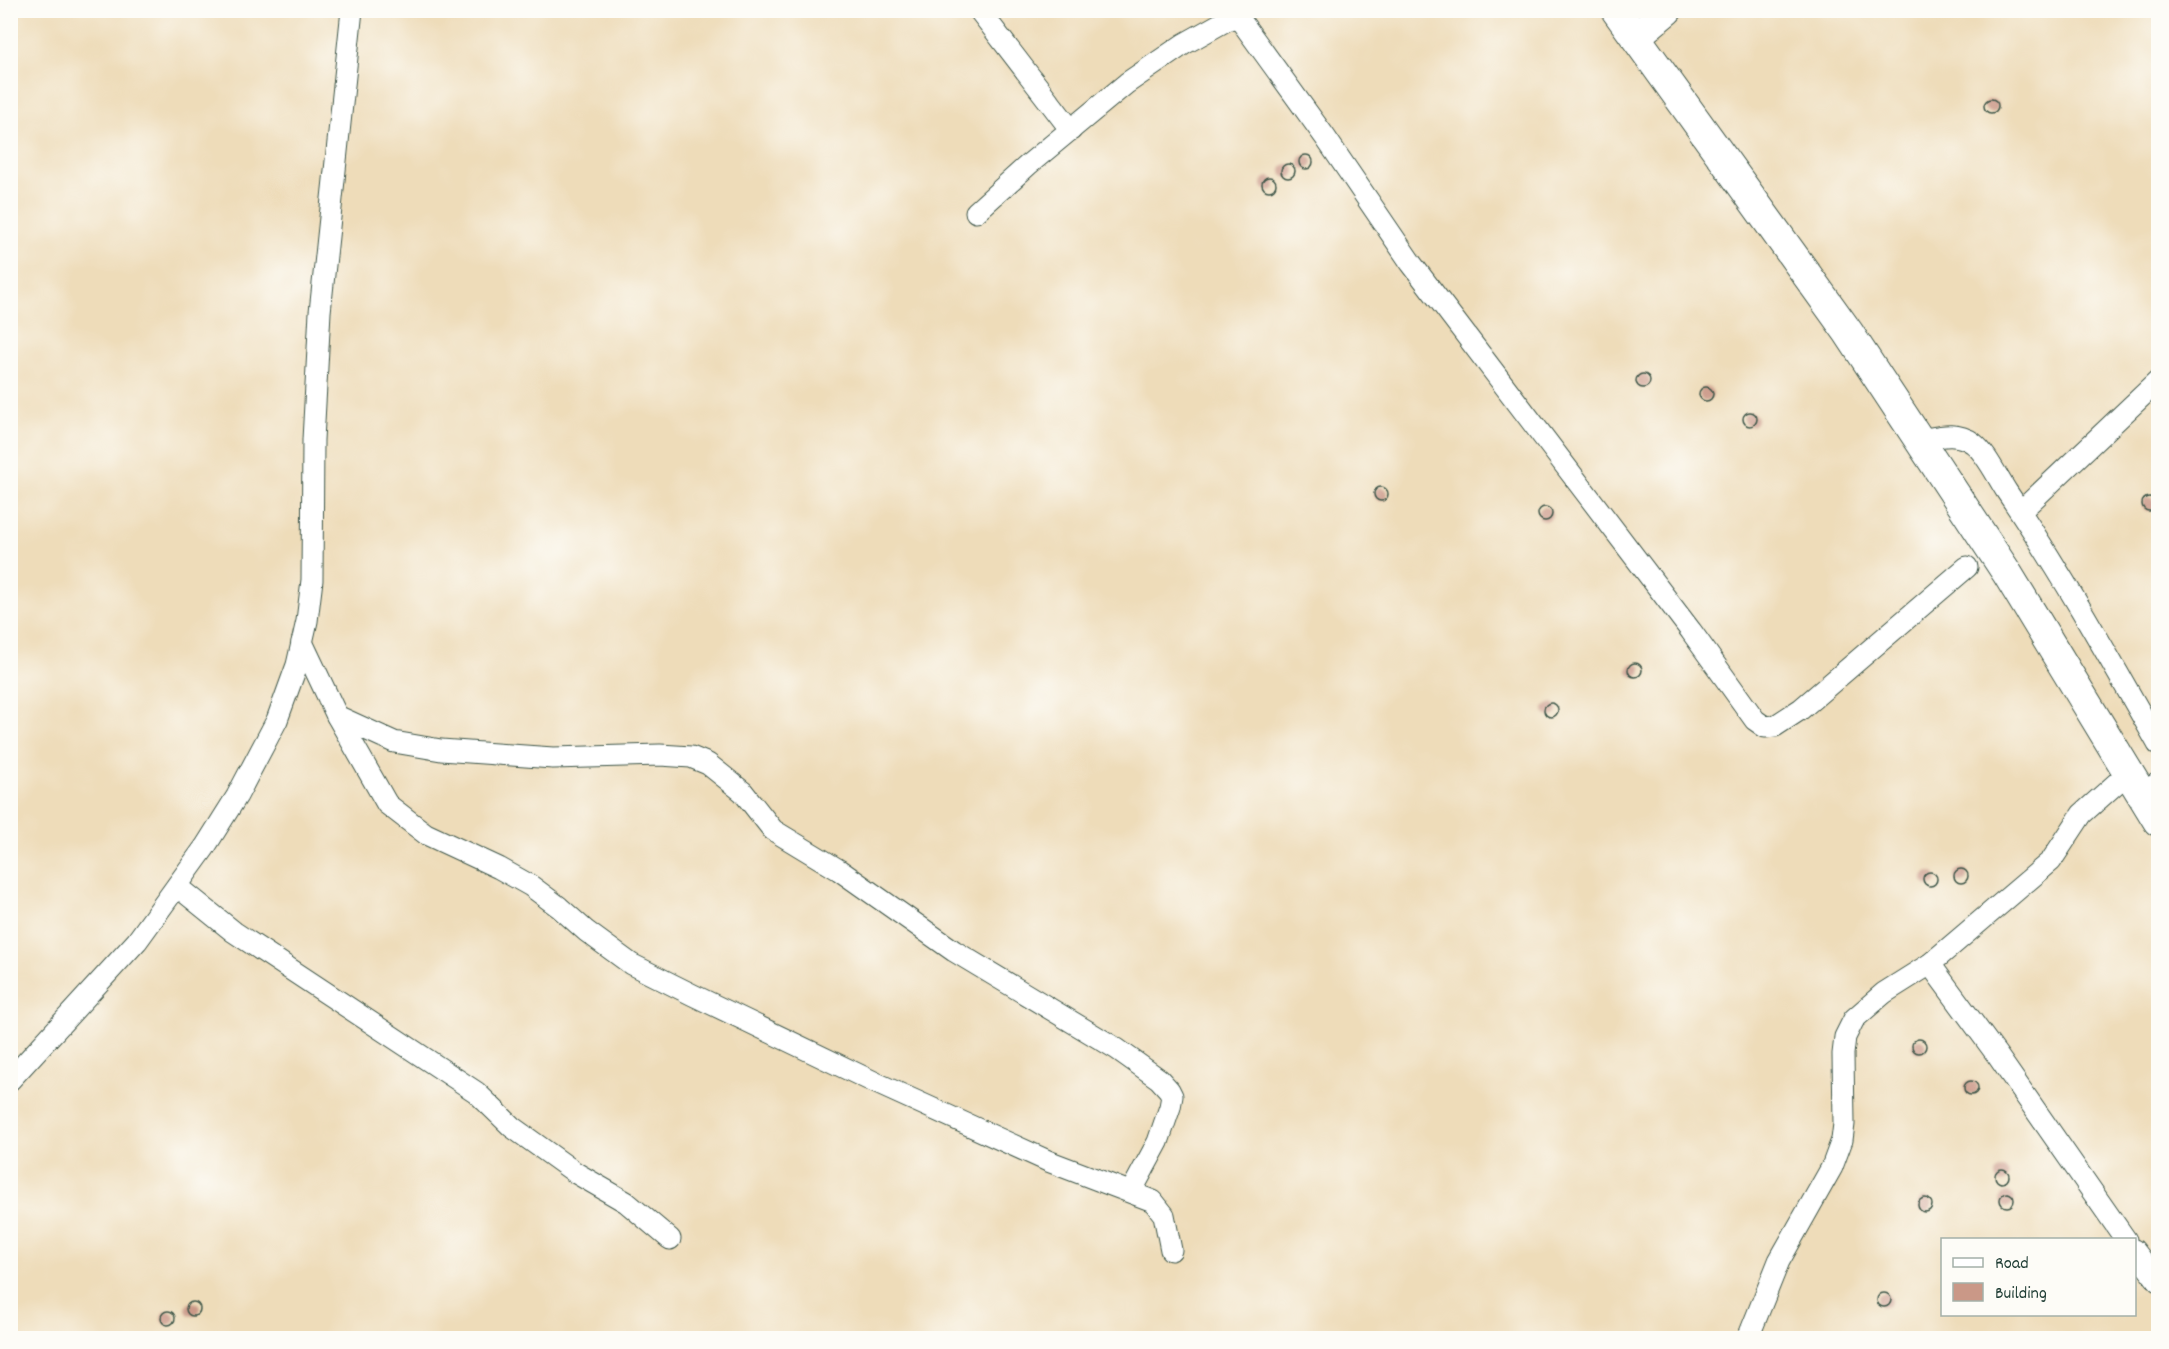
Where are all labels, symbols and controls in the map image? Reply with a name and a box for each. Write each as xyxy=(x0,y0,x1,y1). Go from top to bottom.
legend xyxy=(1941,1238,2136,1316)
text: Road xyxy=(1995,1252,2029,1277)
text: Building xyxy=(1995,1282,2047,1307)

